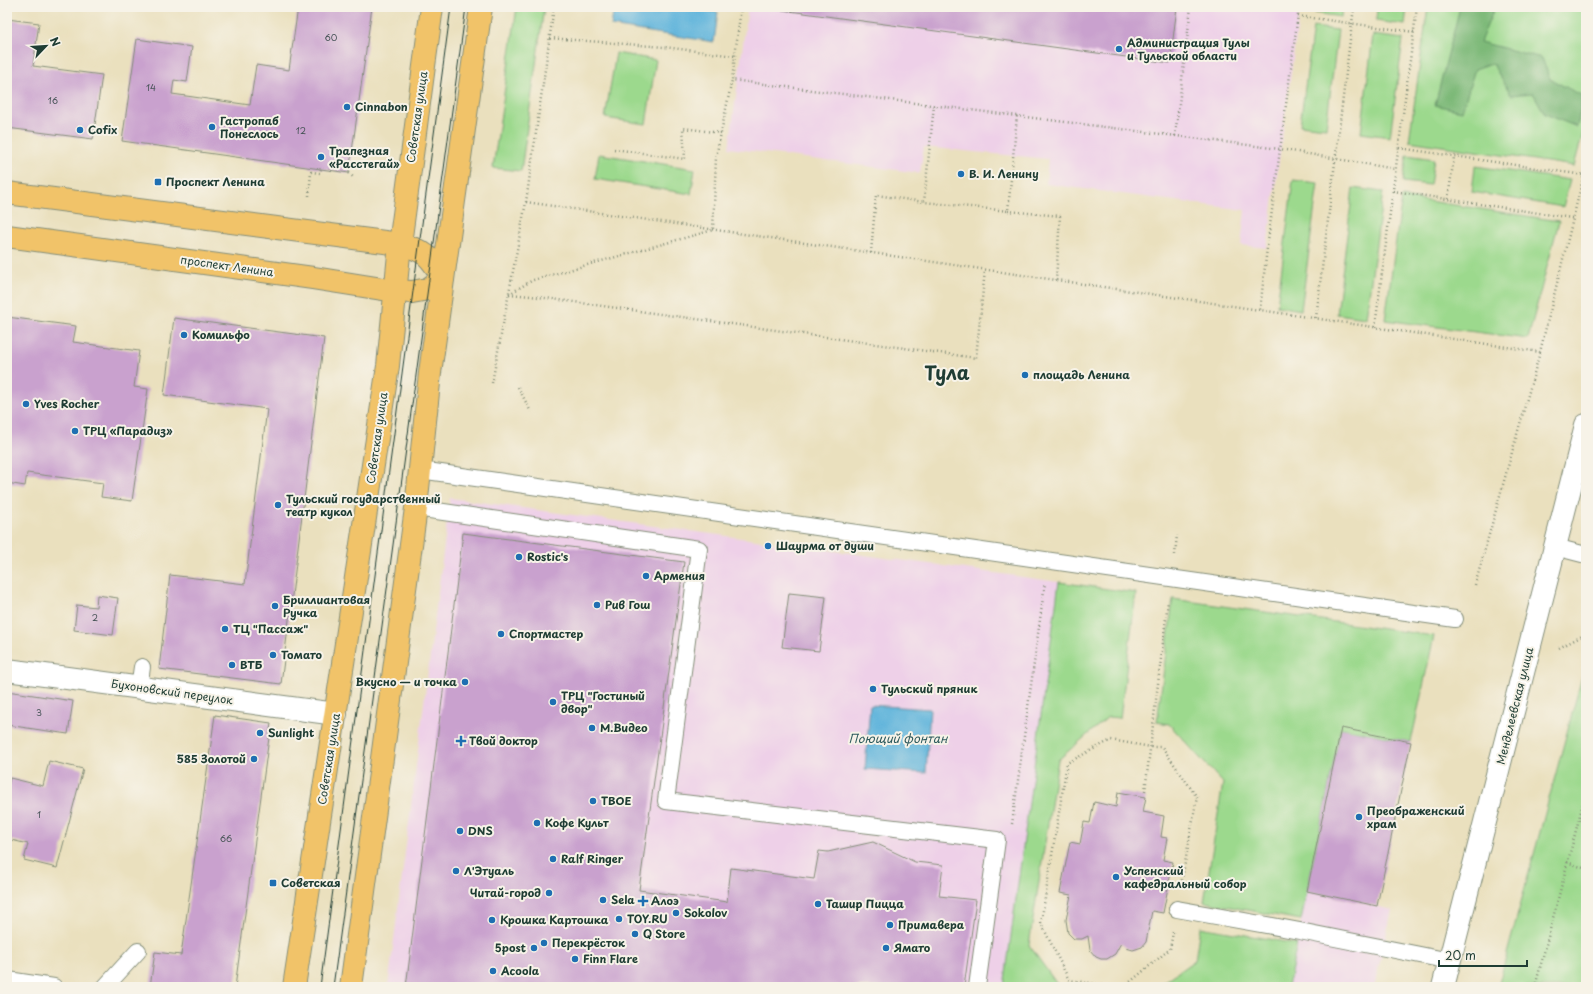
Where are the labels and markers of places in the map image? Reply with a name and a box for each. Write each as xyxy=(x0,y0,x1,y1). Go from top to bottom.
place label: Администрация Тулы и Тульской области xyxy=(1127,34,1250,64)
marker: Администрация Тулы и Тульской области xyxy=(1114,44,1124,54)
place label: Cinnabon xyxy=(355,98,408,115)
marker: Cinnabon xyxy=(342,102,352,112)
place label: Гастропаб Понеслось xyxy=(220,112,279,142)
place label: Cofix xyxy=(88,121,117,138)
marker: Гастропаб Понеслось xyxy=(207,122,217,132)
marker: Cofix xyxy=(75,125,85,135)
place label: Трапезная «Расстегай» xyxy=(329,142,400,172)
marker: Трапезная «Расстегай» xyxy=(316,152,326,162)
place label: В. И. Ленину xyxy=(969,165,1039,182)
marker: В. И. Ленину xyxy=(956,169,966,179)
place label: Проспект Ленина xyxy=(166,173,265,190)
marker: Проспект Ленина xyxy=(153,177,163,187)
place label: Комильфо xyxy=(192,326,250,343)
marker: Комильфо xyxy=(179,330,189,340)
place label: площадь Ленина xyxy=(1033,366,1130,383)
marker: площадь Ленина xyxy=(1020,370,1030,380)
place label: Yves Rocher xyxy=(34,395,100,412)
marker: Yves Rocher xyxy=(21,399,31,409)
place label: ТРЦ «Парадиз» xyxy=(83,422,173,439)
marker: ТРЦ «Парадиз» xyxy=(70,426,80,436)
place label: Тульский государственный театр кукол xyxy=(286,490,441,520)
marker: Тульский государственный театр кукол xyxy=(273,500,283,510)
place label: Шаурма от души xyxy=(776,537,874,554)
marker: Шаурма от души xyxy=(763,541,773,551)
place label: Rostic's xyxy=(527,548,568,565)
marker: Rostic's xyxy=(514,552,524,562)
place label: Армения xyxy=(654,567,705,584)
marker: Армения xyxy=(641,571,651,581)
place label: Бриллиантовая Ручка xyxy=(283,591,370,621)
place label: Рив Гош xyxy=(605,596,650,613)
marker: Рив Гош xyxy=(592,600,602,610)
marker: Бриллиантовая Ручка xyxy=(270,601,280,611)
place label: ТЦ "Пассаж" xyxy=(233,620,308,637)
marker: ТЦ "Пассаж" xyxy=(220,624,230,634)
place label: Спортмастер xyxy=(509,625,584,642)
marker: Спортмастер xyxy=(496,629,506,639)
place label: Томато xyxy=(281,646,322,663)
marker: Томато xyxy=(268,650,278,660)
place label: ВТБ xyxy=(240,656,263,673)
marker: ВТБ xyxy=(227,660,237,670)
place label: Вкусно — и точка xyxy=(356,673,457,690)
marker: Вкусно — и точка xyxy=(460,677,470,687)
place label: Тульский пряник xyxy=(881,680,978,697)
marker: Тульский пряник xyxy=(868,684,878,694)
place label: ТРЦ "Гостиный двор" xyxy=(561,687,645,717)
marker: ТРЦ "Гостиный двор" xyxy=(548,697,558,707)
place label: М.Видео xyxy=(600,719,648,736)
marker: М.Видео xyxy=(587,723,597,733)
place label: Sunlight xyxy=(268,724,314,741)
marker: Sunlight xyxy=(255,728,265,738)
place label: Твой доктор xyxy=(469,732,538,749)
marker: Твой доктор xyxy=(456,736,466,746)
place label: 585 Золотой xyxy=(177,750,246,767)
marker: 585 Золотой xyxy=(249,754,259,764)
place label: ТВОЕ xyxy=(601,792,631,809)
marker: ТВОЕ xyxy=(588,796,598,806)
place label: Преображенский храм xyxy=(1367,802,1465,832)
marker: Преображенский храм xyxy=(1354,812,1364,822)
place label: Кофе Культ xyxy=(545,814,609,831)
marker: Кофе Культ xyxy=(532,818,542,828)
place label: DNS xyxy=(468,822,493,839)
marker: DNS xyxy=(455,826,465,836)
place label: Ralf Ringer xyxy=(561,850,624,867)
marker: Ralf Ringer xyxy=(548,854,558,864)
place label: Л'Этуаль xyxy=(464,862,514,879)
place label: Успенский кафедральный собор xyxy=(1123,862,1247,892)
marker: Л'Этуаль xyxy=(451,866,461,876)
marker: Успенский кафедральный собор xyxy=(1111,872,1121,882)
place label: Советская xyxy=(281,874,341,891)
marker: Советская xyxy=(268,878,278,888)
place label: Читай-город xyxy=(470,884,541,901)
marker: Читай-город xyxy=(544,888,554,898)
place label: Sela xyxy=(611,891,635,908)
place label: Алоэ xyxy=(651,892,679,909)
marker: Sela xyxy=(598,895,608,905)
place label: Ташир Пицца xyxy=(826,895,904,912)
marker: Алоэ xyxy=(638,896,648,906)
marker: Ташир Пицца xyxy=(813,899,823,909)
place label: Sokolov xyxy=(684,904,728,921)
marker: Sokolov xyxy=(671,908,681,918)
place label: TOY.RU xyxy=(627,910,668,927)
place label: Крошка Картошка xyxy=(500,911,609,928)
marker: TOY.RU xyxy=(614,914,624,924)
marker: Крошка Картошка xyxy=(487,915,497,925)
place label: Примавера xyxy=(898,916,965,933)
marker: Примавера xyxy=(885,920,895,930)
place label: Q Store xyxy=(643,925,685,942)
marker: Q Store xyxy=(630,929,640,939)
place label: Перекрёсток xyxy=(552,934,626,951)
marker: Перекрёсток xyxy=(539,938,549,948)
place label: 5post xyxy=(495,939,526,956)
place label: Ямато xyxy=(893,939,931,956)
marker: 5post xyxy=(529,943,539,953)
marker: Ямато xyxy=(881,943,891,953)
place label: Finn Flare xyxy=(583,950,638,967)
marker: Finn Flare xyxy=(570,954,580,964)
place label: Acoola xyxy=(500,962,540,979)
marker: Acoola xyxy=(488,966,498,976)

